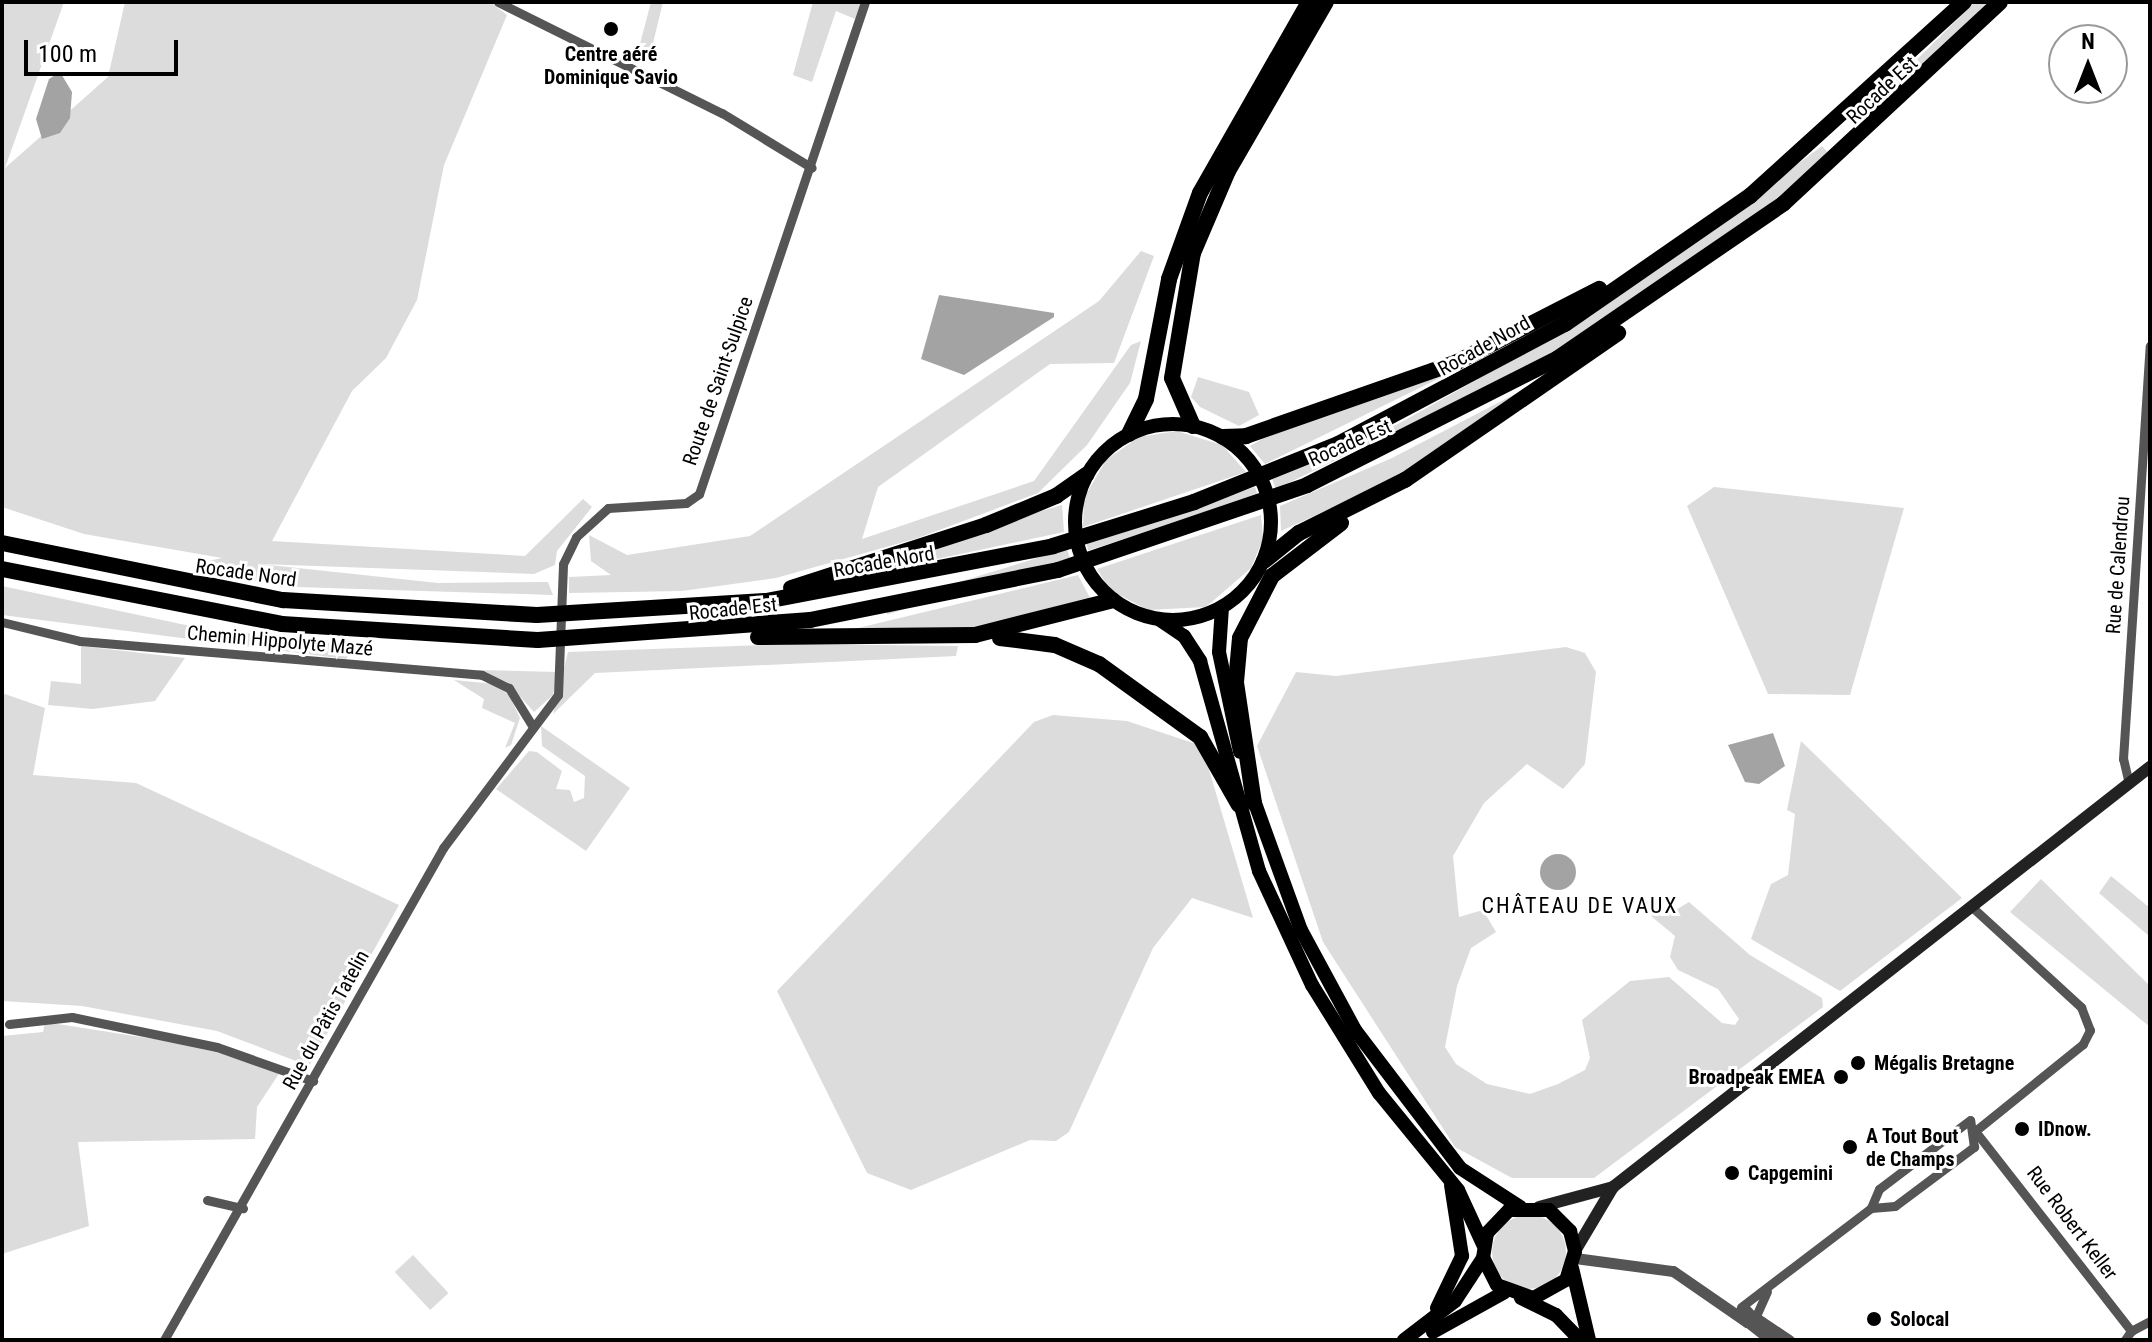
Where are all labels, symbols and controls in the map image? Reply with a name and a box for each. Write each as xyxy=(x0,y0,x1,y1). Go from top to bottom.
marker: Centre aéré Dominique Savio xyxy=(602,20,620,38)
scale bar xyxy=(28,24,182,74)
north arrow xyxy=(2048,24,2128,104)
text: N xyxy=(2081,29,2095,54)
text: 100 m xyxy=(38,40,97,68)
place label: Centre aéré Dominique Savio xyxy=(544,42,678,89)
street label: Rocade Est xyxy=(1842,51,1922,129)
street label: Route de Saint-Sulpice xyxy=(678,293,758,469)
street label: Rocade Nord xyxy=(1434,311,1534,381)
street label: Rocade Est xyxy=(1305,414,1395,472)
street label: Rue de Calendrou xyxy=(2101,495,2135,635)
street label: Rocade Nord xyxy=(832,541,936,583)
street label: Rocade Nord xyxy=(194,554,298,592)
street label: Rocade Est xyxy=(688,592,778,626)
street label: Chemin Hippolyte Mazé xyxy=(186,621,374,661)
district label: CHÂTEAU DE VAUX xyxy=(1482,893,1678,919)
street label: Rue du Pâtis Tatelin xyxy=(278,946,374,1094)
place label: Mégalis Bretagne xyxy=(1874,1051,2014,1075)
marker: Mégalis Bretagne xyxy=(1849,1054,1867,1072)
place label: Broadpeak EMEA xyxy=(1688,1065,1825,1089)
marker: Broadpeak EMEA xyxy=(1832,1068,1850,1086)
place label: IDnow. xyxy=(2038,1117,2092,1141)
marker: IDnow. xyxy=(2013,1120,2031,1138)
place label: A Tout Bout de Champs xyxy=(1866,1124,1959,1171)
marker: A Tout Bout de Champs xyxy=(1841,1138,1859,1156)
place label: Capgemini xyxy=(1748,1161,1833,1185)
street label: Rue Robert Keller xyxy=(2022,1162,2122,1284)
marker: Capgemini xyxy=(1723,1164,1741,1182)
place label: Solocal xyxy=(1890,1307,1949,1331)
marker: Solocal xyxy=(1865,1310,1883,1328)

